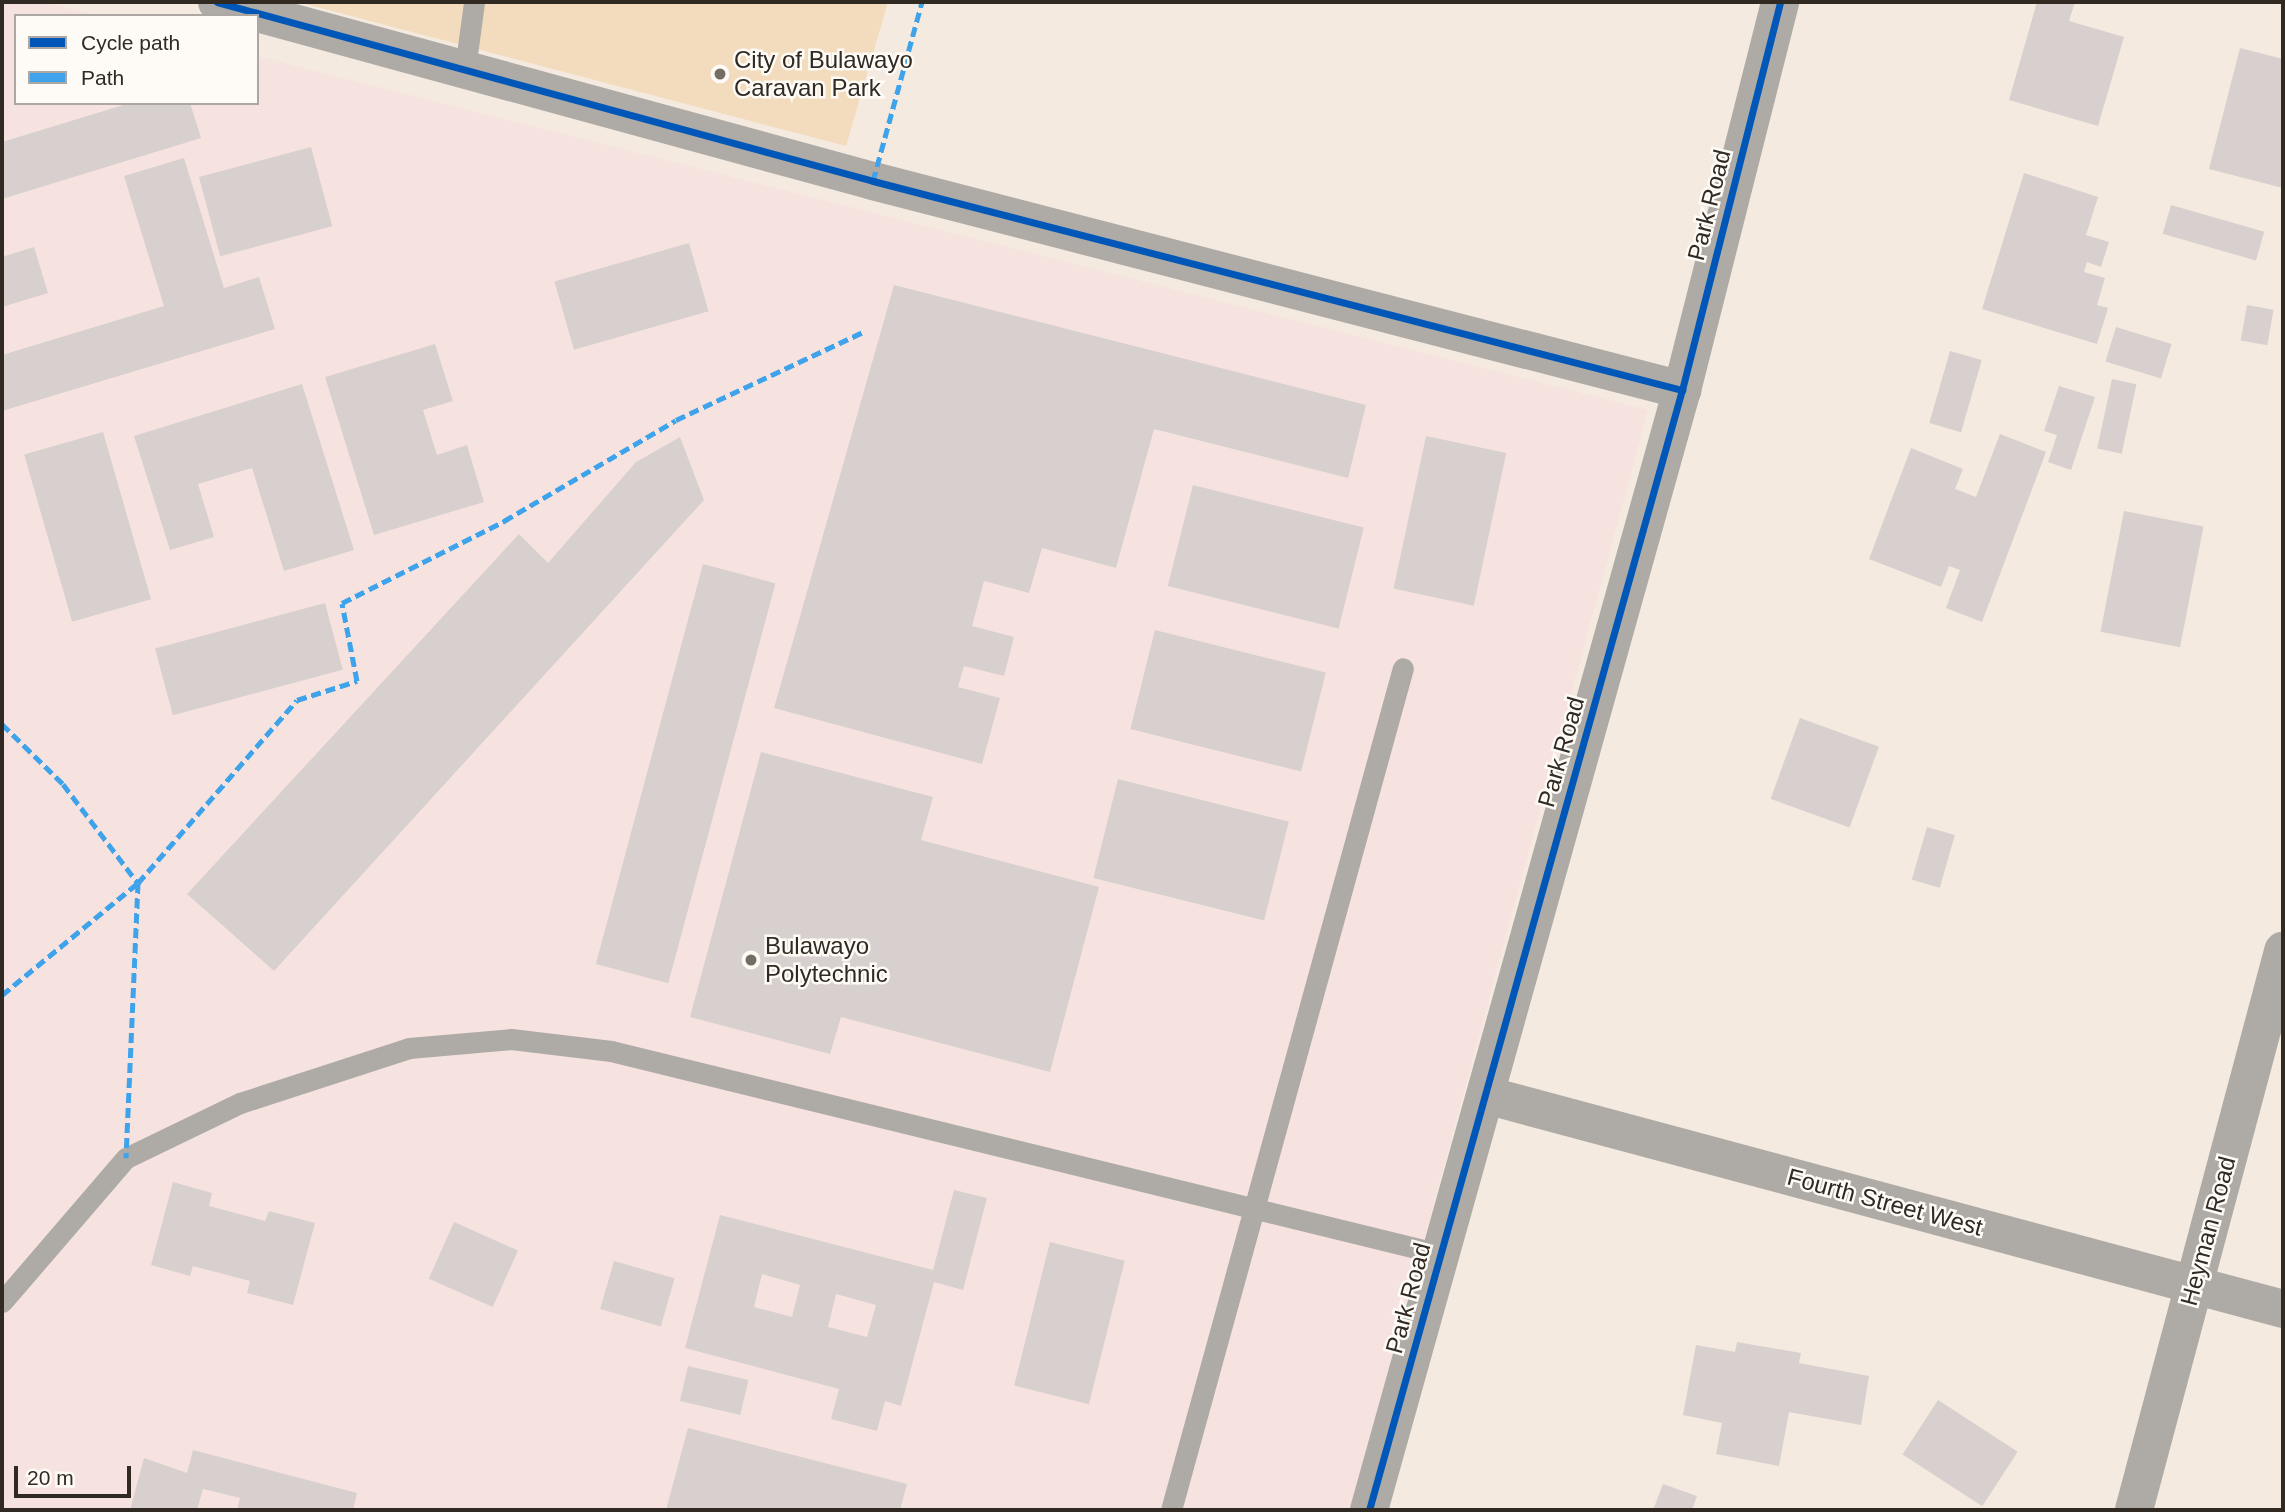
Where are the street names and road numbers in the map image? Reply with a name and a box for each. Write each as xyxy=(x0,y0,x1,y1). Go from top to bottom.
street label: Park Road xyxy=(1681,147,1737,263)
street label: Park Road xyxy=(1532,694,1590,810)
street label: Heyman Road xyxy=(2174,1153,2242,1309)
street label: Fourth Street West xyxy=(1784,1162,1986,1242)
street label: Park Road xyxy=(1379,1240,1437,1356)

